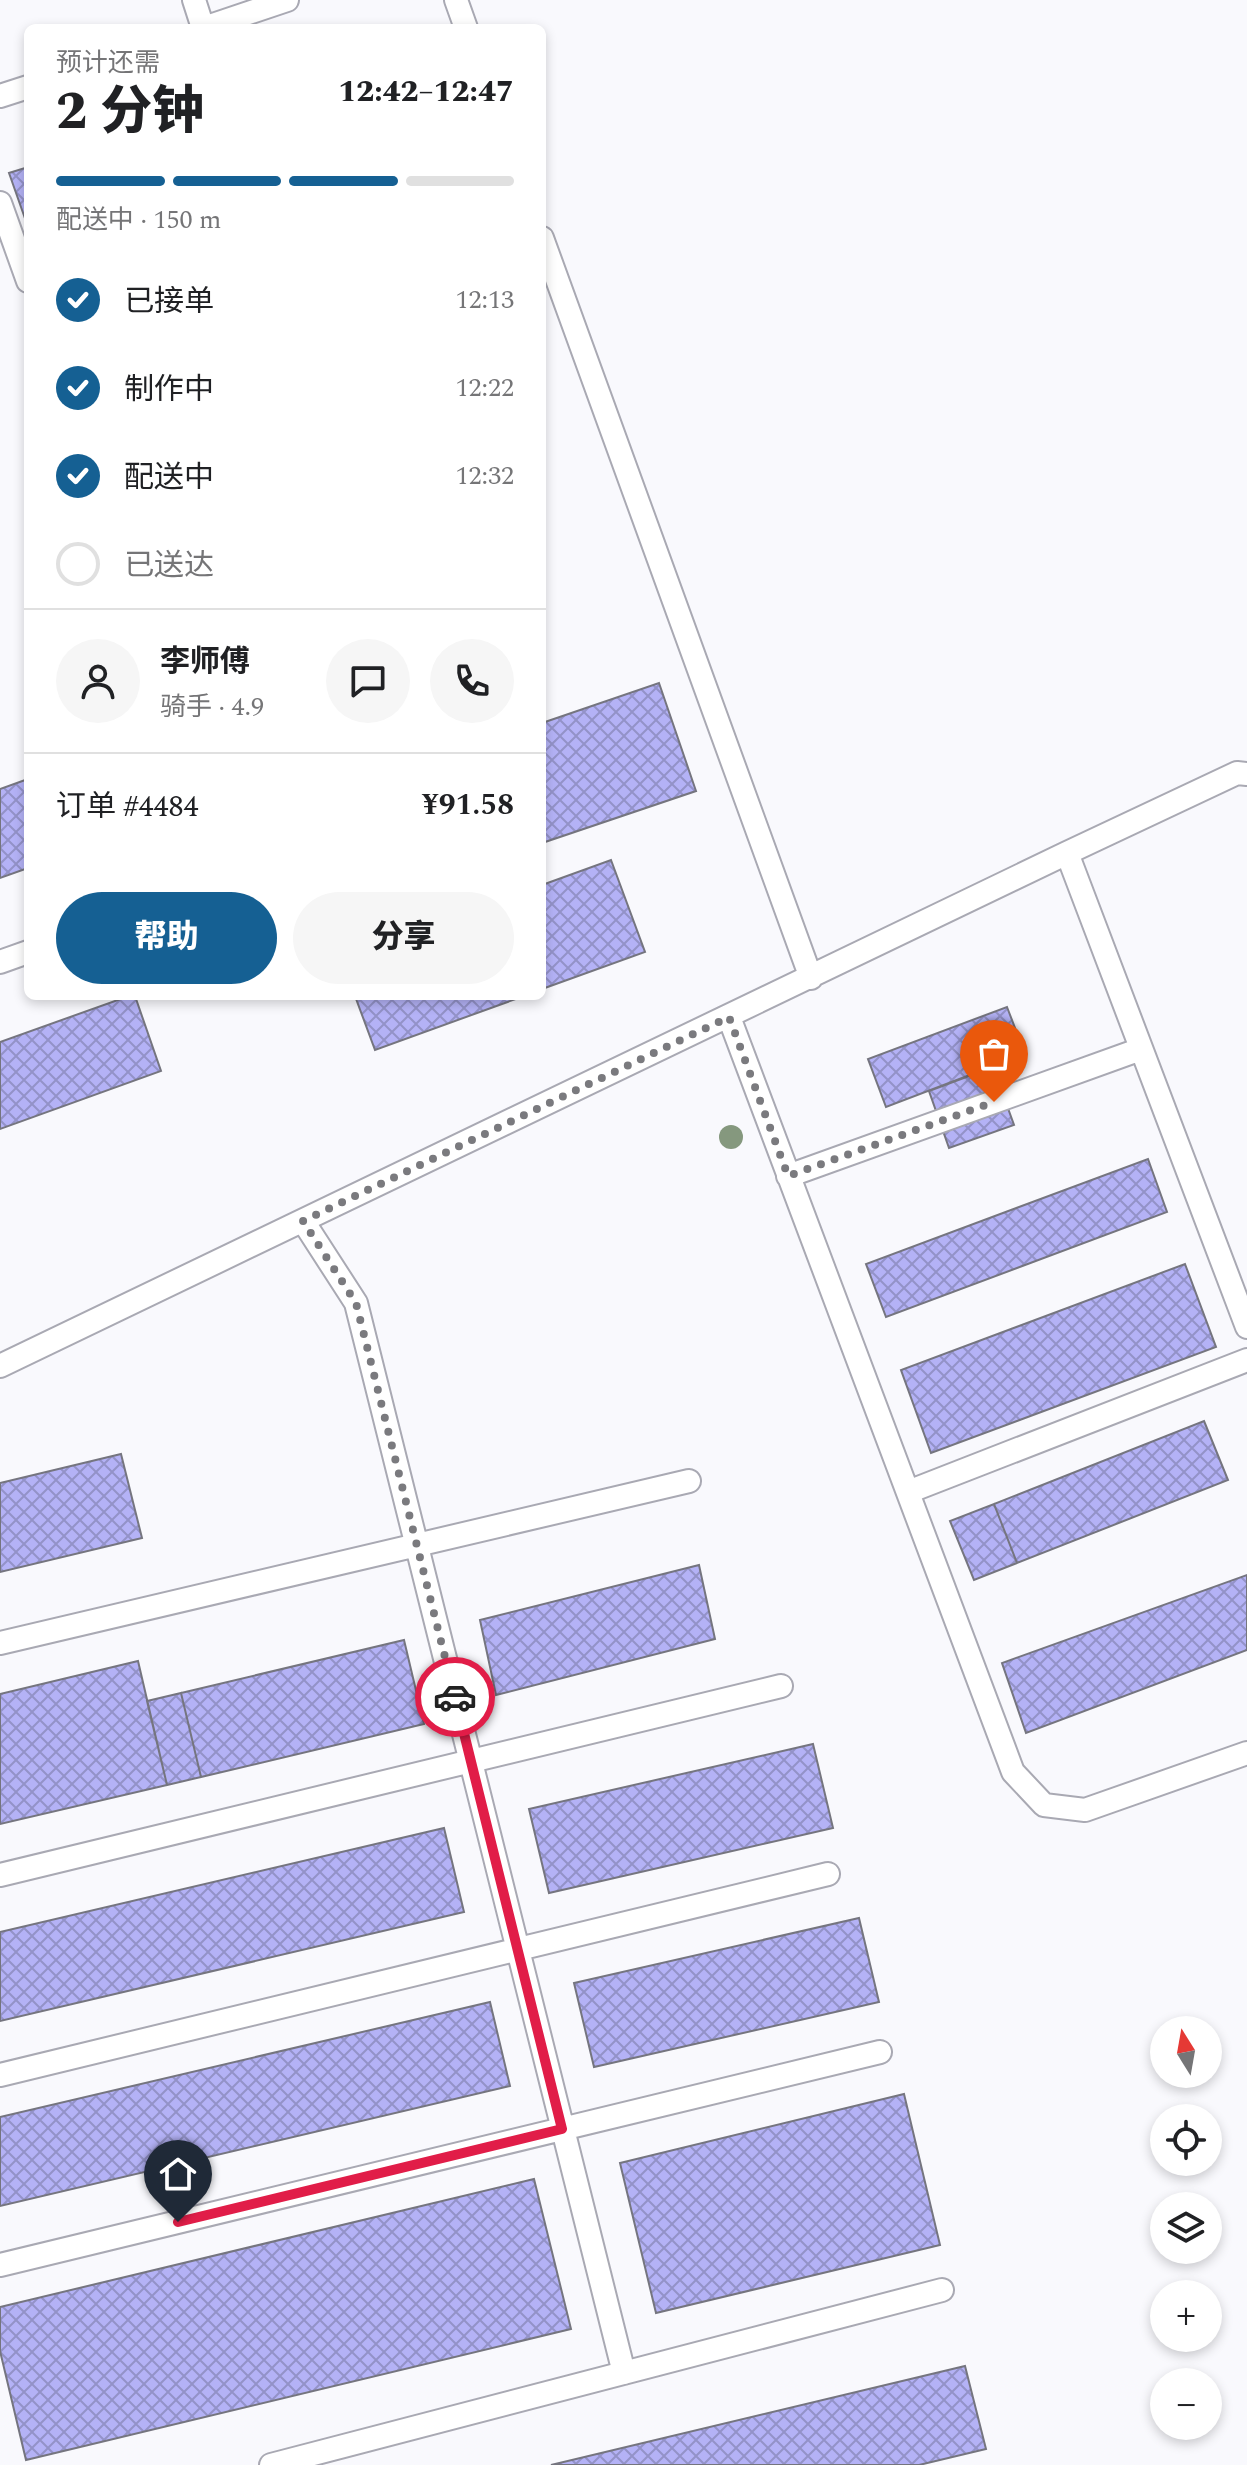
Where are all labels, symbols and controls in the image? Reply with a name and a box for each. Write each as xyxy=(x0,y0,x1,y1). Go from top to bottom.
text: 预计还需 xyxy=(56,43,160,83)
text: 12:42–12:47 xyxy=(338,69,514,115)
text: 2 分钟 xyxy=(56,73,204,152)
text: 配送中 · 150 m xyxy=(56,200,221,240)
icon: check xyxy=(56,278,100,322)
text: 已接单 xyxy=(124,279,214,325)
text: 12:13 xyxy=(455,280,514,320)
icon: check xyxy=(56,366,100,410)
text: 制作中 xyxy=(124,367,214,413)
text: 12:22 xyxy=(455,368,514,408)
icon: check xyxy=(56,454,100,498)
text: 配送中 xyxy=(124,455,214,501)
text: 12:32 xyxy=(455,456,514,496)
text: 已送达 xyxy=(124,543,214,589)
button: person xyxy=(56,639,140,723)
text: 李师傅 xyxy=(160,639,250,685)
button: chat xyxy=(326,639,410,723)
button: phone xyxy=(430,639,514,723)
text: 骑手 · 4.9 xyxy=(160,687,264,727)
text: ¥91.58 xyxy=(422,782,514,828)
text: 订单 #4484 xyxy=(56,784,199,830)
button: 帮助 xyxy=(56,892,277,984)
button: 分享 xyxy=(293,892,514,984)
pin xyxy=(960,1020,1028,1102)
icon: bag xyxy=(972,1032,1016,1076)
courier xyxy=(415,1657,495,1737)
icon: car xyxy=(433,1675,477,1719)
north arrow xyxy=(1150,2016,1222,2088)
map controls xyxy=(1150,2016,1222,2440)
button: locate xyxy=(1150,2104,1222,2176)
pin xyxy=(144,2140,212,2222)
icon: home xyxy=(156,2152,200,2196)
button: layers xyxy=(1150,2192,1222,2264)
button: + xyxy=(1150,2280,1222,2352)
button: − xyxy=(1150,2368,1222,2440)

